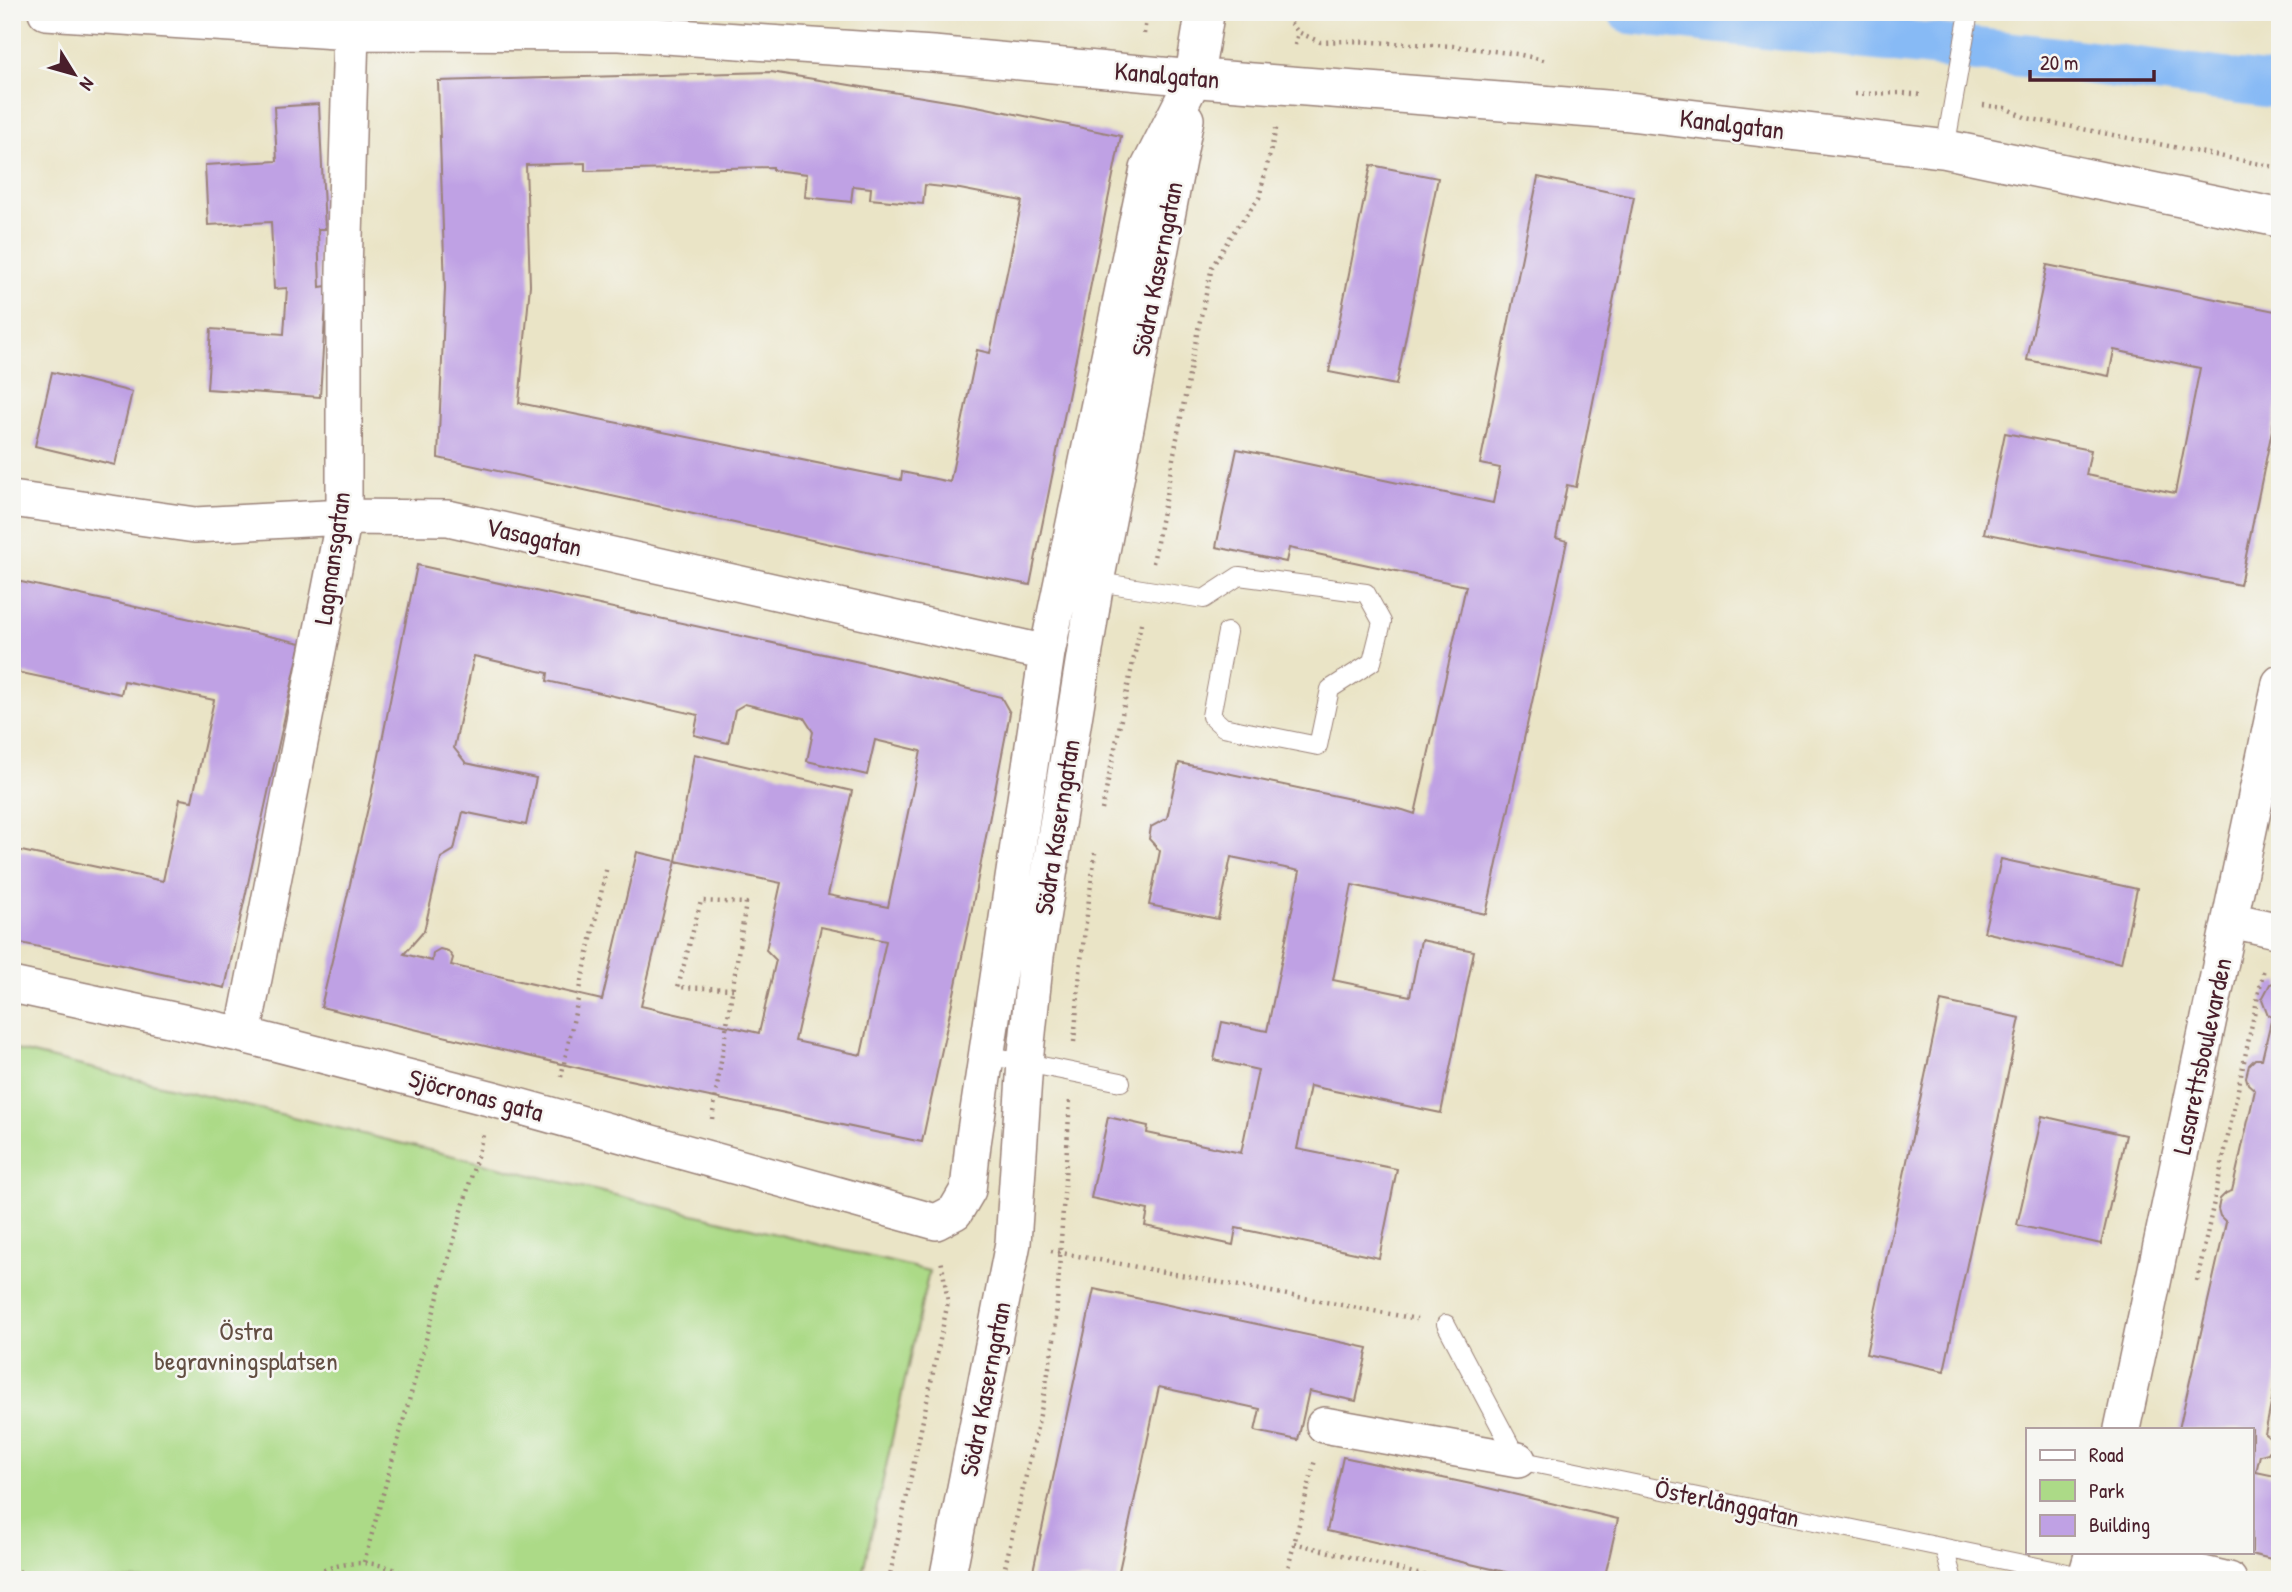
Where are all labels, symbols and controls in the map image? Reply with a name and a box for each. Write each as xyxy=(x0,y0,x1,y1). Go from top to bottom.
north arrow xyxy=(38,38,108,108)
scale bar xyxy=(2030,38,2154,82)
text: 20 m xyxy=(2040,48,2078,77)
street label: Kanalgatan xyxy=(1113,52,1221,97)
text: N xyxy=(74,72,101,96)
street label: Kanalgatan xyxy=(1678,100,1786,147)
street label: Södra Kaserngatan xyxy=(1122,179,1191,359)
street label: Lagmansgatan xyxy=(305,489,358,627)
street label: Vasagatan xyxy=(483,508,586,565)
street label: Södra Kaserngatan xyxy=(1025,737,1088,917)
street label: Lasarettsboulevarden xyxy=(2164,954,2239,1157)
street label: Sjöcronas gata xyxy=(405,1060,547,1129)
street label: Södra Kaserngatan xyxy=(950,1299,1019,1479)
park label: Östra begravningsplatsen xyxy=(154,1313,338,1378)
legend xyxy=(2026,1428,2254,1554)
text: Road xyxy=(2089,1440,2123,1469)
street label: Österlånggatan xyxy=(1652,1470,1803,1535)
text: Park xyxy=(2089,1476,2124,1505)
text: Building xyxy=(2089,1510,2150,1539)

